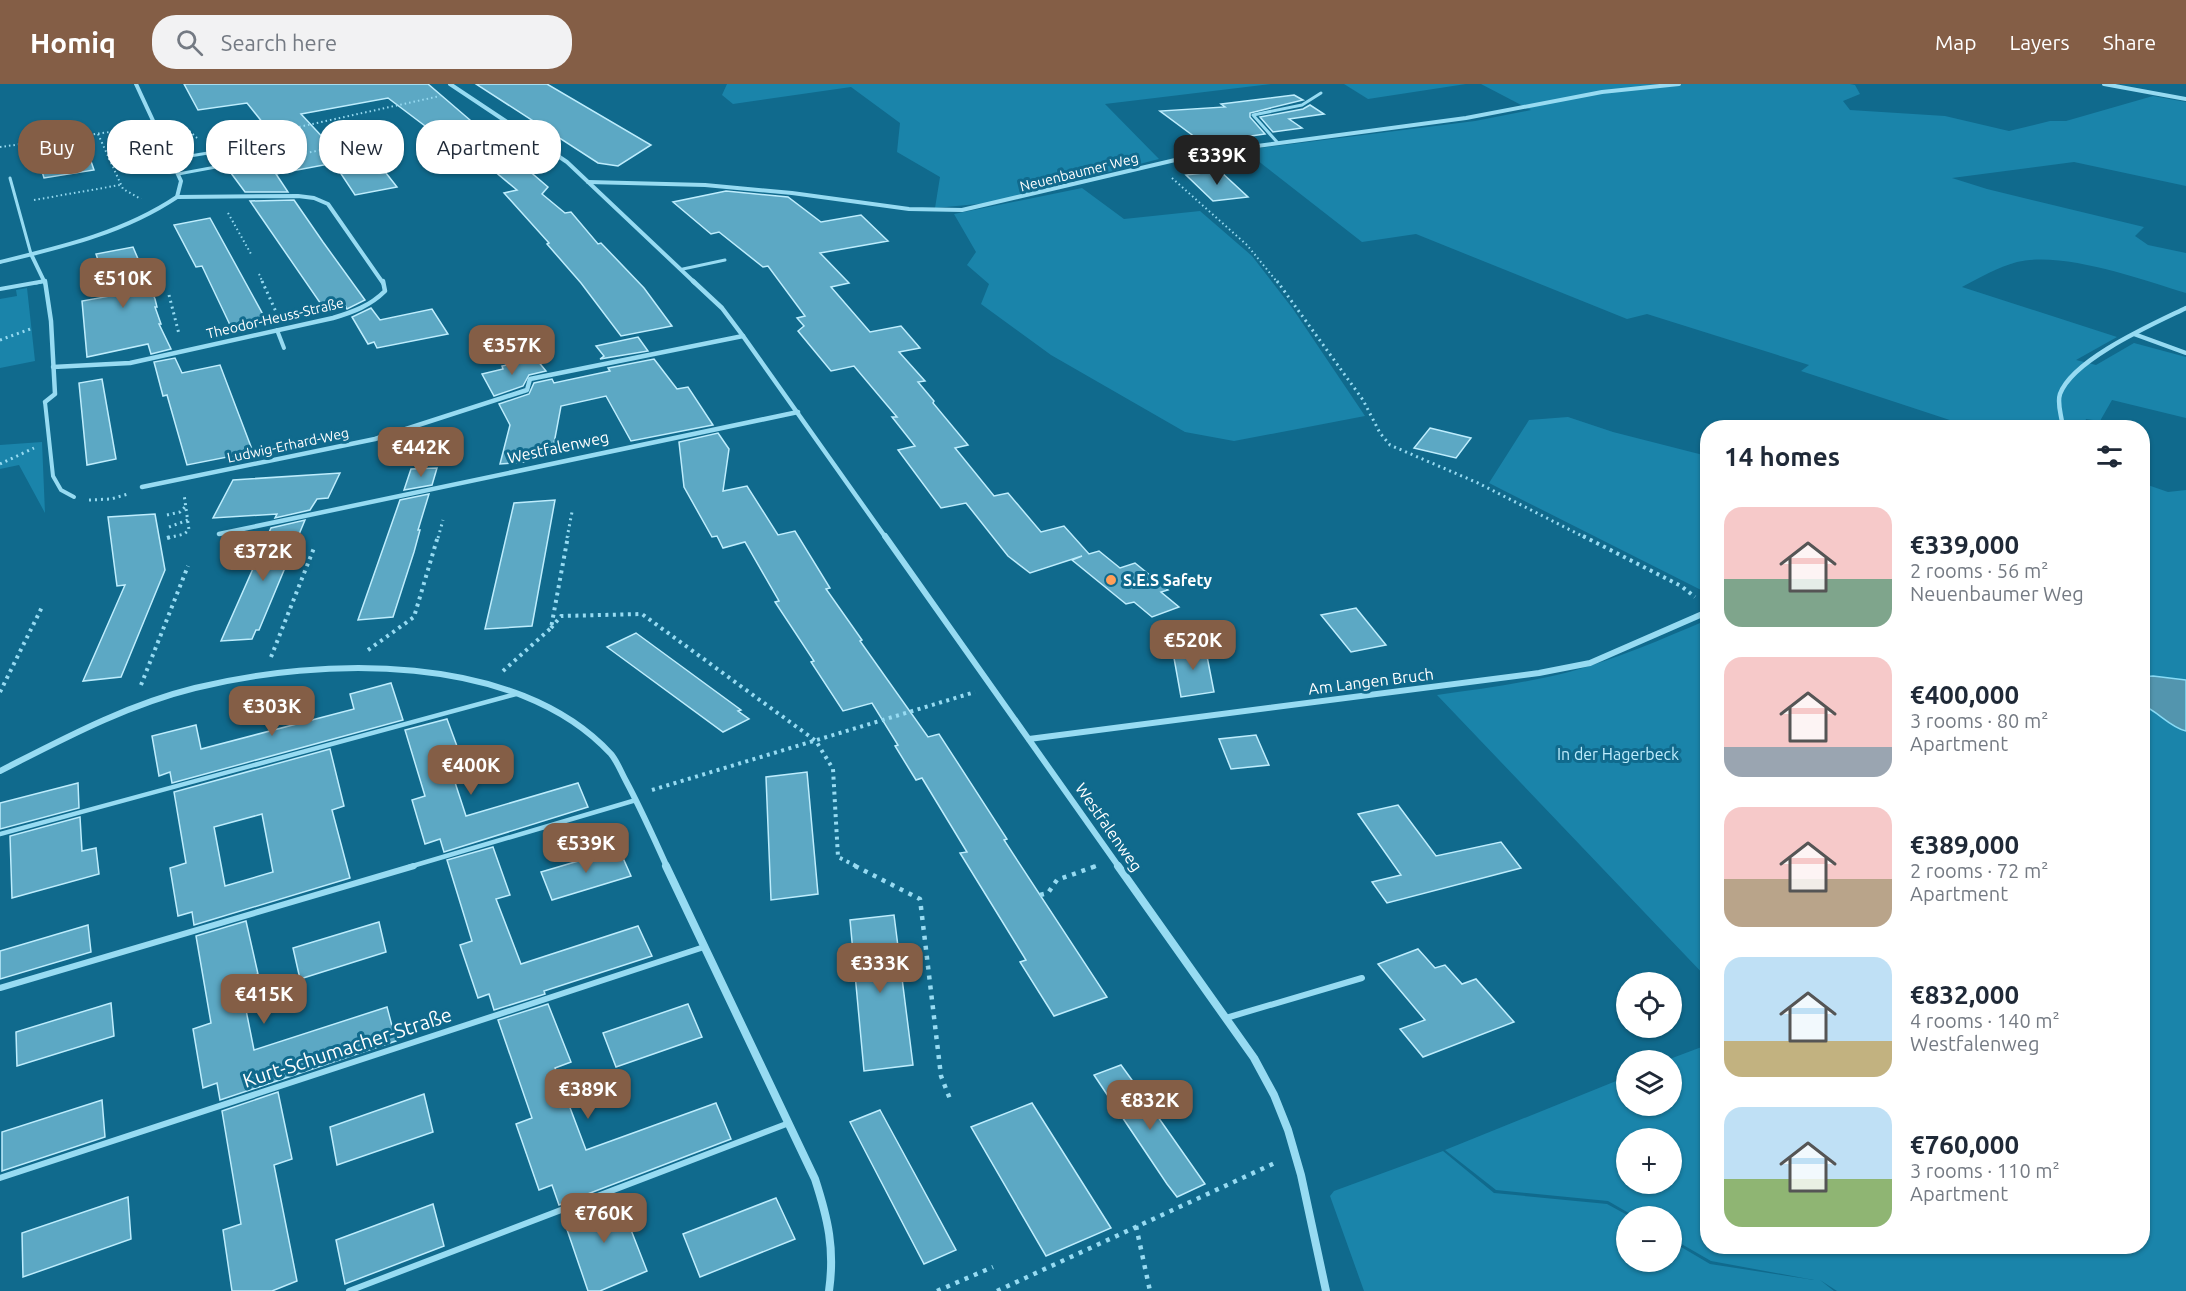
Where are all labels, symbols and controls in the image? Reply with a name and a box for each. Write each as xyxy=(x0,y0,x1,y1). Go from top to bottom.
search box xyxy=(152,15,572,69)
icon: search xyxy=(173,26,206,59)
text: Homiq xyxy=(30,27,116,58)
text: Search here xyxy=(221,30,337,55)
text: Map xyxy=(1935,30,1976,54)
text: Layers xyxy=(2009,30,2070,54)
text: Share xyxy=(2103,30,2156,54)
chip: Buy xyxy=(18,120,95,174)
chip: Rent xyxy=(107,120,194,174)
chip: Filters xyxy=(206,120,307,174)
chip: New xyxy=(319,120,404,174)
chip: Apartment xyxy=(416,120,561,174)
pin: €339K xyxy=(1175,135,1259,186)
text: €339K xyxy=(1188,143,1246,166)
street label: Neuenbaumer Weg xyxy=(1018,150,1140,194)
pin: €510K xyxy=(81,258,165,309)
text: €510K xyxy=(94,266,152,289)
street label: Theodor-Heuss-Straße xyxy=(205,294,345,342)
pin: €357K xyxy=(470,325,554,376)
text: €357K xyxy=(483,333,541,356)
street label: Ludwig-Erhard-Weg xyxy=(226,424,350,466)
pin: €442K xyxy=(379,427,463,478)
street label: Westfalenweg xyxy=(506,427,610,467)
text: €442K xyxy=(392,435,450,458)
icon: filters xyxy=(2093,440,2126,473)
text: 14 homes xyxy=(1724,442,1840,471)
text: €339,000 xyxy=(1910,530,2019,559)
pin: €372K xyxy=(221,531,305,582)
icon: home xyxy=(1772,531,1844,603)
text: €372K xyxy=(234,539,292,562)
text: 2 rooms · 56 m² xyxy=(1910,559,2048,582)
place label: S.E.S Safety xyxy=(1123,571,1212,589)
marker: S.E.S Safety xyxy=(1104,573,1118,587)
text: Neuenbaumer Weg xyxy=(1910,582,2084,605)
pin: €520K xyxy=(1151,620,1235,671)
text: €520K xyxy=(1164,628,1222,651)
street label: Am Langen Bruch xyxy=(1307,664,1435,698)
text: €400,000 xyxy=(1910,680,2019,709)
icon: home xyxy=(1772,681,1844,753)
pin: €303K xyxy=(230,686,314,737)
text: €303K xyxy=(243,694,301,717)
text: 3 rooms · 80 m² xyxy=(1910,709,2048,732)
text: Apartment xyxy=(1910,732,2008,755)
pin: €400K xyxy=(429,745,513,796)
park label: In der Hagerbeck xyxy=(1557,745,1679,763)
text: €400K xyxy=(442,753,500,776)
street label: Westfalenweg xyxy=(1072,779,1146,875)
pin: €539K xyxy=(544,823,628,874)
text: €389,000 xyxy=(1910,830,2019,859)
text: €539K xyxy=(557,831,615,854)
icon: home xyxy=(1772,831,1844,903)
text: 2 rooms · 72 m² xyxy=(1910,859,2048,882)
text: Apartment xyxy=(1910,882,2008,905)
pin: €333K xyxy=(838,943,922,994)
text: €333K xyxy=(851,951,909,974)
map controls xyxy=(1616,972,1682,1272)
button: locate xyxy=(1616,972,1682,1038)
pin: €415K xyxy=(222,974,306,1025)
text: €832,000 xyxy=(1910,980,2019,1009)
icon: home xyxy=(1772,981,1844,1053)
text: €415K xyxy=(235,982,293,1005)
street label: Kurt-Schumacher-Straße xyxy=(240,1002,454,1092)
text: 4 rooms · 140 m² xyxy=(1910,1009,2060,1032)
text: Westfalenweg xyxy=(1910,1032,2039,1055)
button: layers xyxy=(1616,1050,1682,1116)
pin: €389K xyxy=(546,1069,630,1120)
text: €389K xyxy=(559,1077,617,1100)
pin: €832K xyxy=(1108,1080,1192,1131)
text: €832K xyxy=(1121,1088,1179,1111)
button: + xyxy=(1616,1128,1682,1194)
text: €760,000 xyxy=(1910,1130,2019,1159)
icon: home xyxy=(1772,1131,1844,1203)
text: 3 rooms · 110 m² xyxy=(1910,1159,2060,1182)
text: Apartment xyxy=(1910,1182,2008,1205)
pin: €760K xyxy=(562,1193,646,1244)
text: €760K xyxy=(575,1201,633,1224)
button: − xyxy=(1616,1206,1682,1272)

